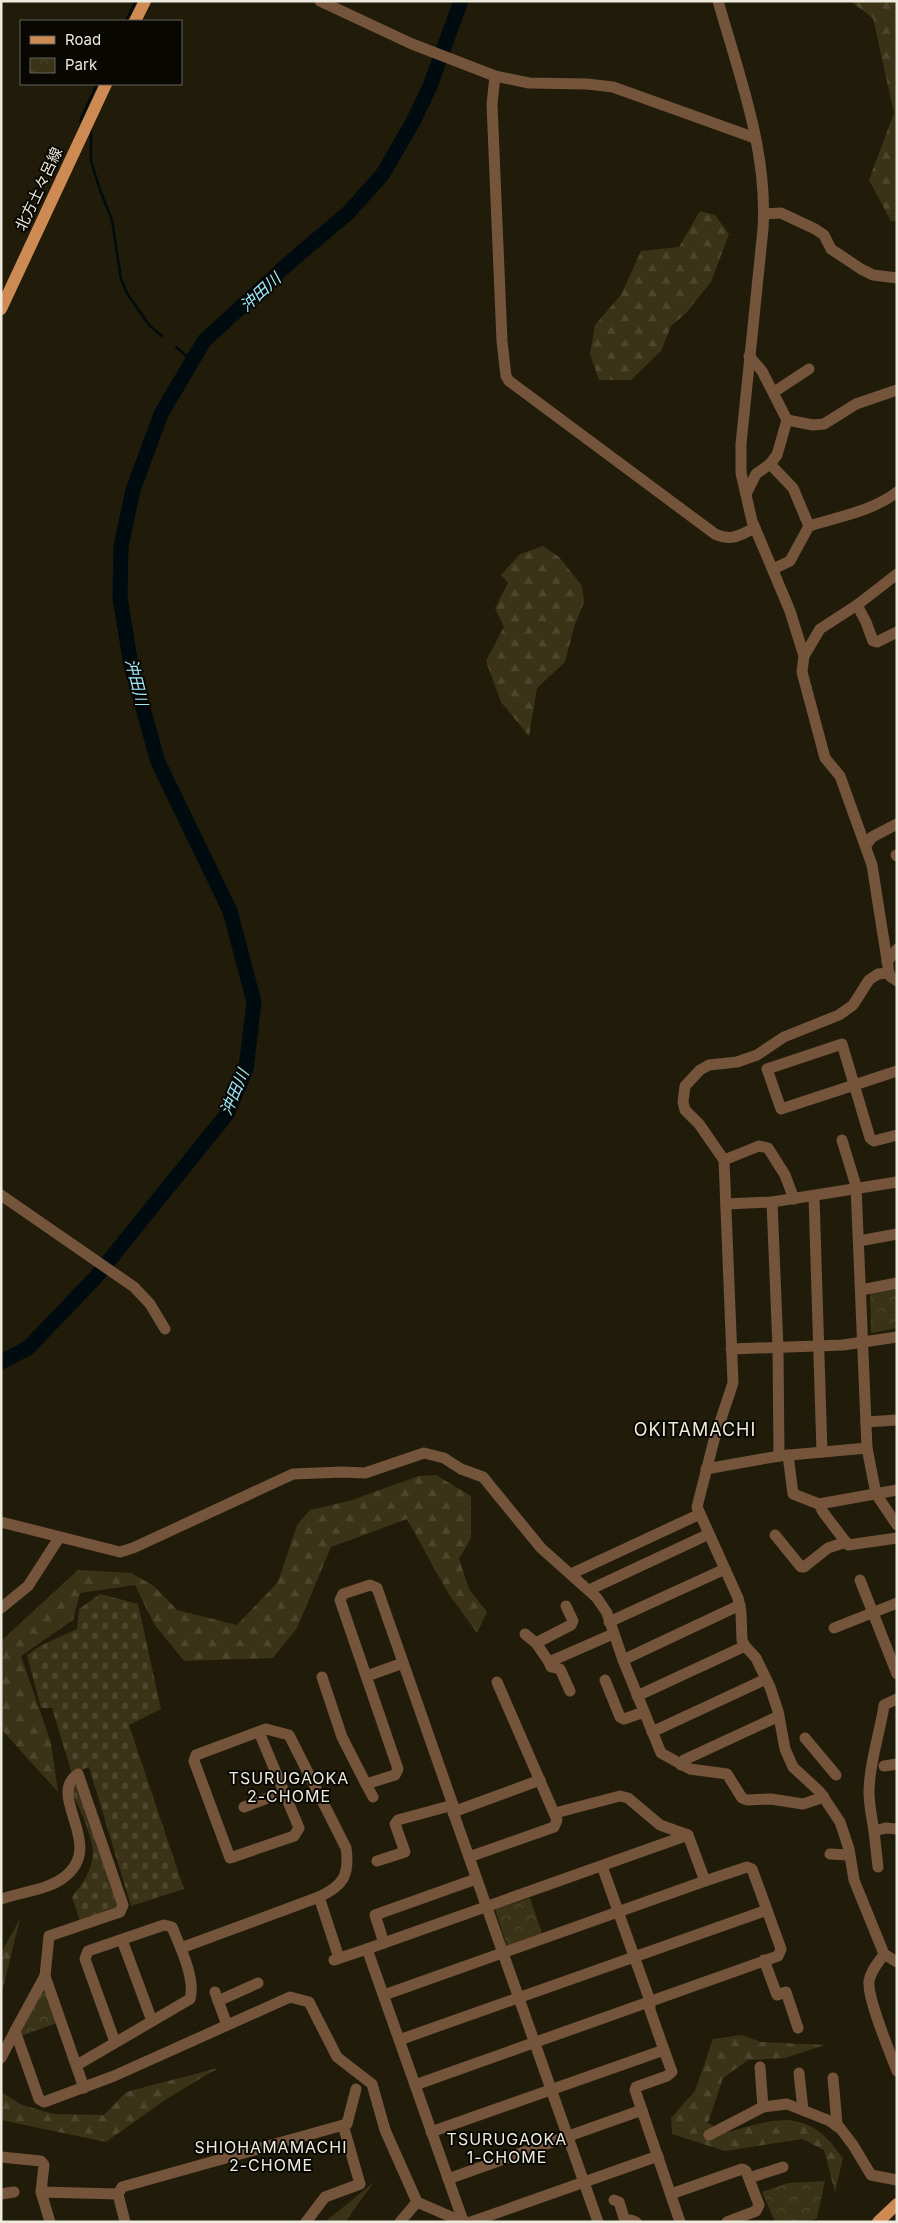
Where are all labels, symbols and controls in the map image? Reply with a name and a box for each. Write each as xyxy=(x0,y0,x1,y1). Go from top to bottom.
legend xyxy=(20,20,182,85)
text: Road xyxy=(65,30,101,49)
text: Park xyxy=(65,55,98,74)
street label: 北方土々呂線 xyxy=(11,144,66,234)
water label: 沖田川 xyxy=(235,267,286,315)
water label: 沖田川 xyxy=(121,656,153,710)
water label: 沖田川 xyxy=(215,1064,253,1118)
district label: OKITAMACHI xyxy=(634,1419,756,1440)
district label: TSURUGAOKA 2-CHOME xyxy=(229,1768,349,1806)
district label: TSURUGAOKA 1-CHOME xyxy=(447,2129,567,2167)
district label: SHIOHAMAMACHI 2-CHOME xyxy=(195,2137,347,2175)

